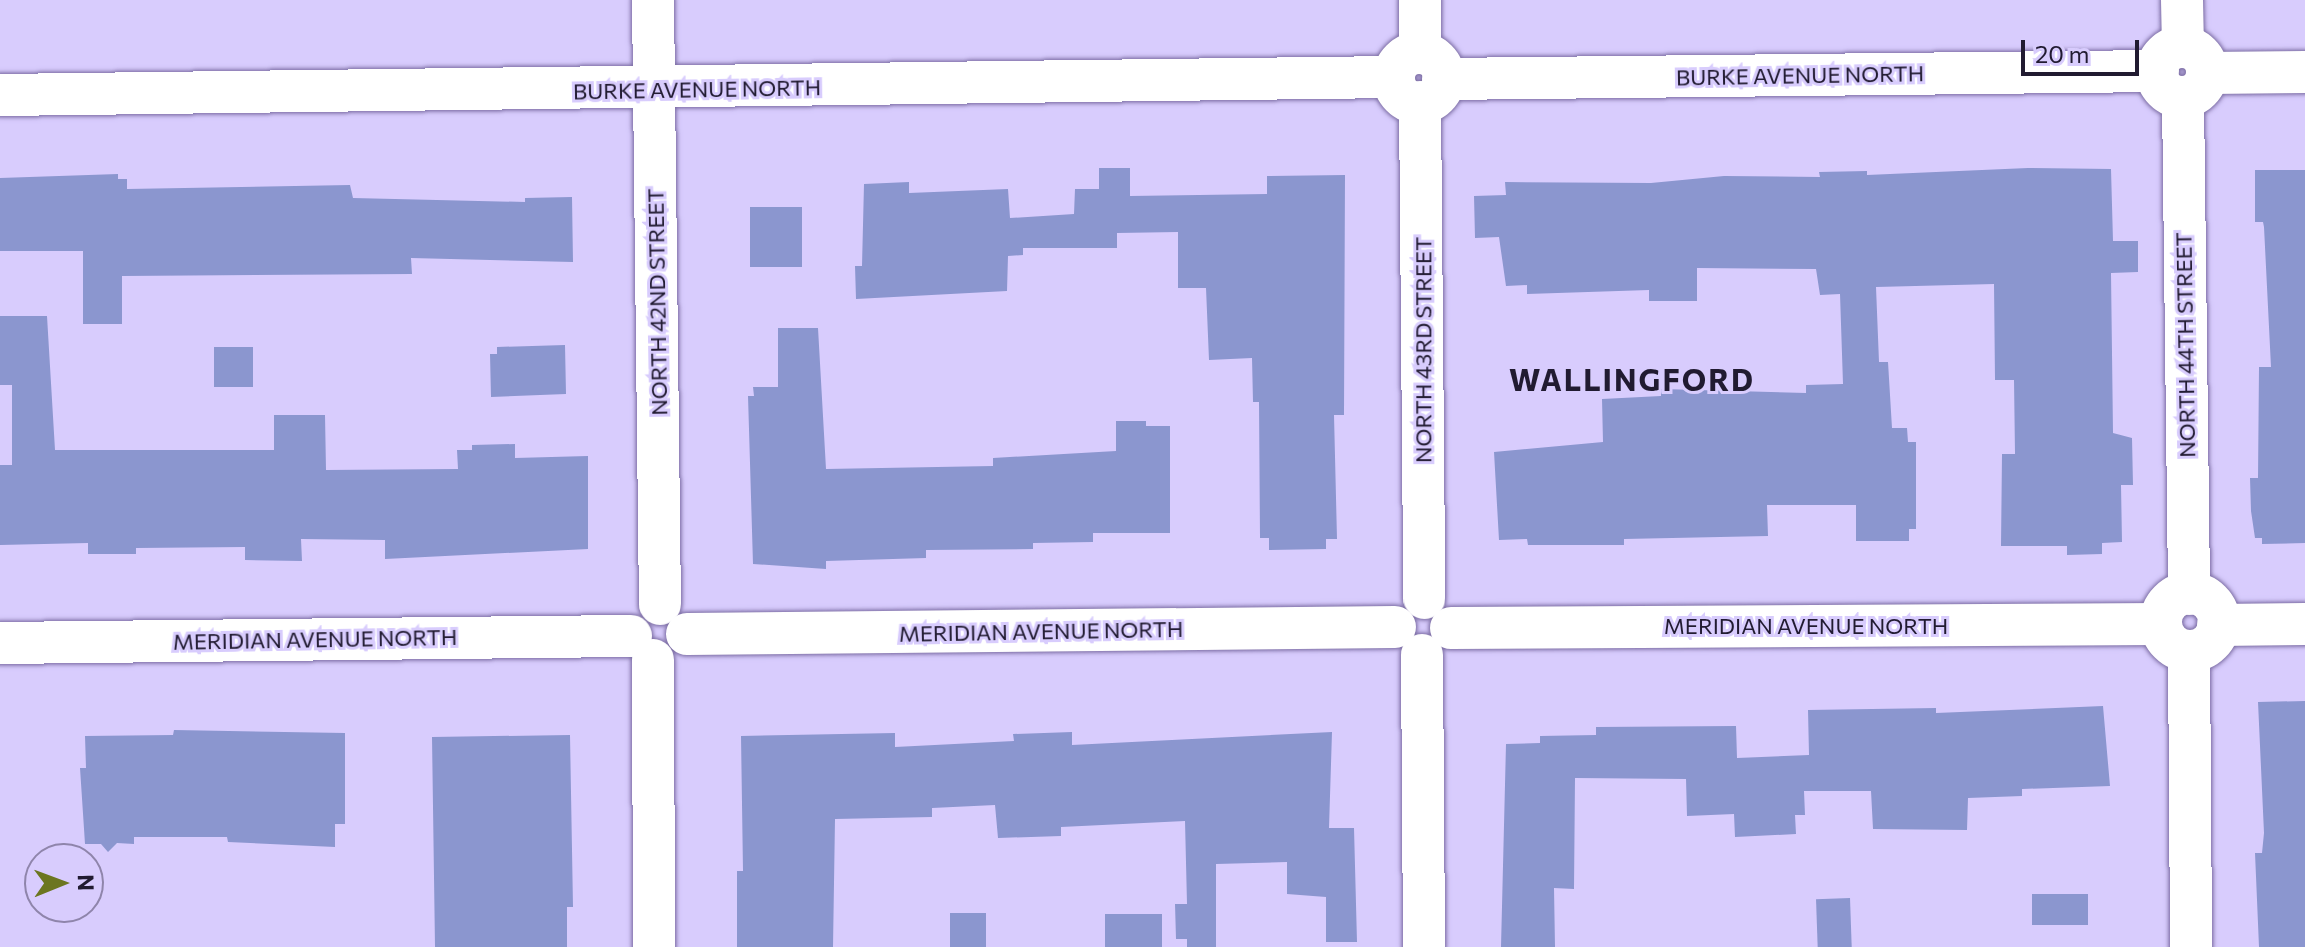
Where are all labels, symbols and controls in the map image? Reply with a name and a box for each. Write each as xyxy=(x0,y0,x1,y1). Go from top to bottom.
scale bar xyxy=(2025,24,2143,74)
text: 20 m xyxy=(2035,39,2089,68)
street label: BURKE AVENUE NORTH xyxy=(1676,60,1924,90)
street label: BURKE AVENUE NORTH xyxy=(573,74,821,104)
street label: NORTH 42ND STREET xyxy=(642,188,672,416)
street label: NORTH 44TH STREET xyxy=(2170,232,2200,458)
street label: NORTH 43RD STREET xyxy=(1410,237,1436,463)
district label: WALLINGFORD xyxy=(1509,361,1755,397)
street label: MERIDIAN AVENUE NORTH xyxy=(1664,613,1948,639)
street label: MERIDIAN AVENUE NORTH xyxy=(899,615,1183,647)
street label: MERIDIAN AVENUE NORTH xyxy=(173,623,457,655)
north arrow xyxy=(24,843,104,923)
text: N xyxy=(73,874,100,891)

